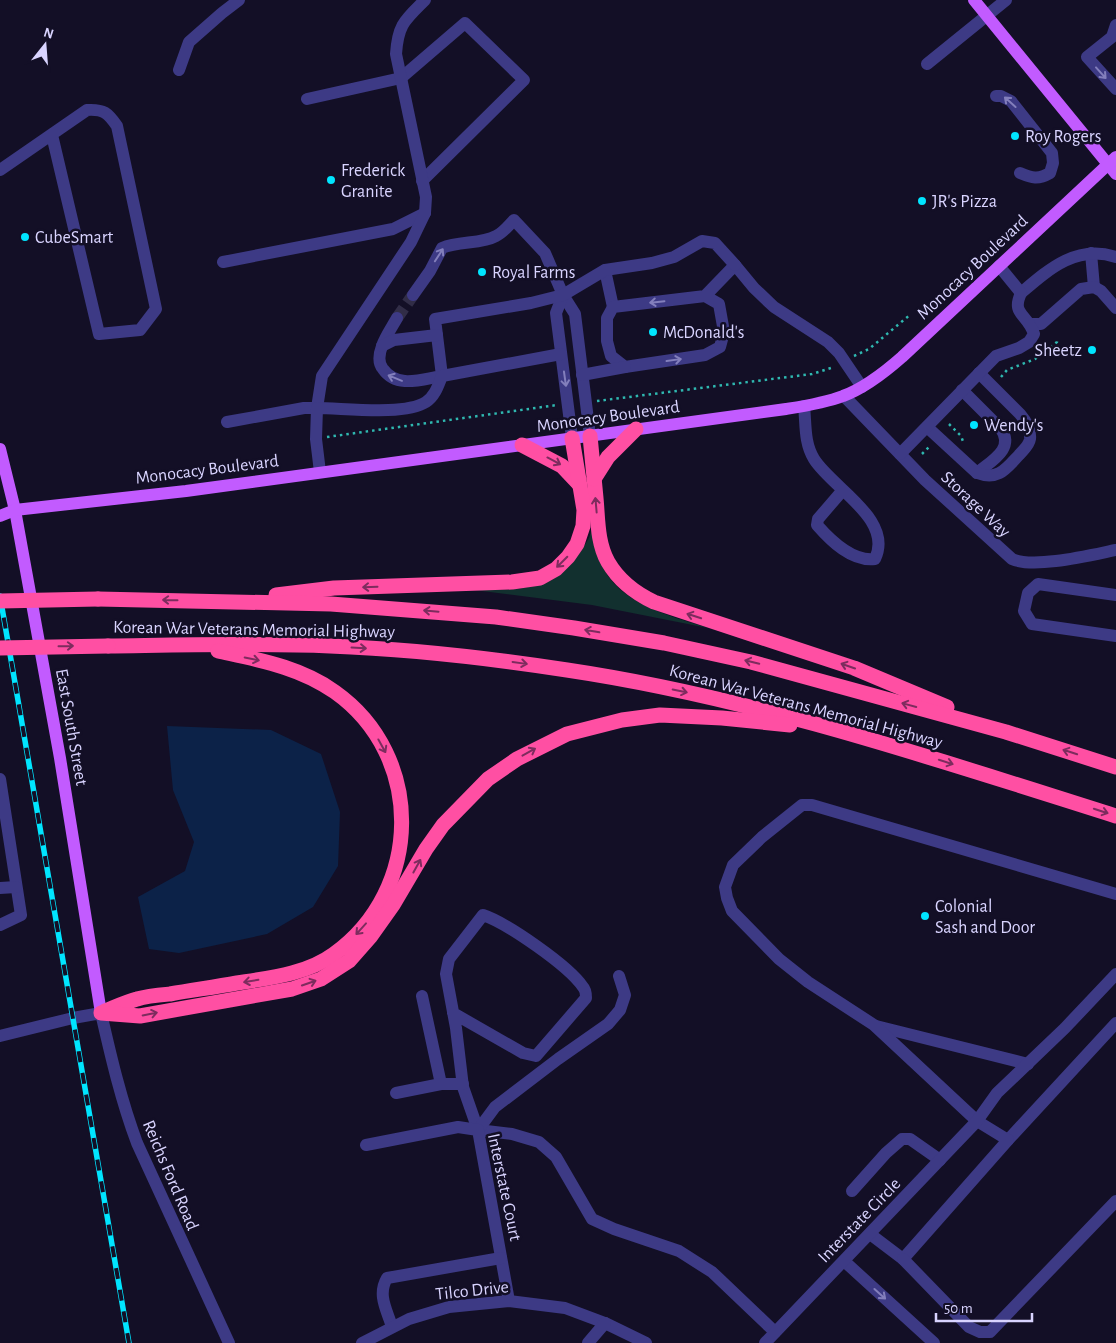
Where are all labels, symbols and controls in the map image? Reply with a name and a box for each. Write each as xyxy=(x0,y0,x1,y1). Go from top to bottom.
north arrow xyxy=(20,20,70,70)
text: N xyxy=(42,25,55,42)
one-way arrow xyxy=(1096,67,1107,80)
one-way arrow xyxy=(1003,97,1016,108)
place label: Roy Rogers xyxy=(1025,128,1101,146)
marker: Roy Rogers xyxy=(1009,130,1021,142)
place label: Frederick Granite xyxy=(341,162,406,201)
marker: Frederick Granite xyxy=(325,174,337,186)
place label: JR's Pizza xyxy=(932,193,997,211)
marker: JR's Pizza xyxy=(916,195,928,207)
street label: Monocacy Boulevard xyxy=(914,212,1032,323)
place label: CubeSmart xyxy=(35,229,114,247)
marker: CubeSmart xyxy=(19,231,31,243)
one-way arrow xyxy=(433,248,444,262)
place label: Royal Farms xyxy=(492,264,575,282)
marker: Royal Farms xyxy=(476,266,488,278)
one-way arrow xyxy=(649,297,665,307)
place label: McDonald's xyxy=(663,324,745,342)
marker: McDonald's xyxy=(647,326,659,338)
place label: Sheetz xyxy=(1035,342,1082,360)
marker: Sheetz xyxy=(1086,344,1098,356)
one-way arrow xyxy=(666,354,682,364)
one-way arrow xyxy=(560,370,570,386)
one-way arrow xyxy=(388,373,403,382)
street label: Monocacy Boulevard xyxy=(536,398,681,436)
place label: Wendy's xyxy=(984,417,1044,435)
marker: Wendy's xyxy=(968,419,980,431)
street label: Monocacy Boulevard xyxy=(135,452,280,488)
one-way arrow xyxy=(546,456,561,466)
street label: Storage Way xyxy=(937,468,1014,541)
one-way arrow xyxy=(592,497,601,513)
one-way arrow xyxy=(556,556,568,569)
one-way arrow xyxy=(363,582,379,592)
one-way arrow xyxy=(163,596,179,605)
one-way arrow xyxy=(423,606,439,616)
one-way arrow xyxy=(686,610,702,620)
street label: Korean War Veterans Memorial Highway xyxy=(113,619,395,641)
one-way arrow xyxy=(585,625,601,635)
one-way arrow xyxy=(58,642,74,651)
one-way arrow xyxy=(350,643,366,652)
one-way arrow xyxy=(244,655,260,664)
one-way arrow xyxy=(744,657,760,666)
one-way arrow xyxy=(512,658,528,668)
one-way arrow xyxy=(840,661,856,671)
street label: Korean War Veterans Memorial Highway xyxy=(667,662,945,752)
street label: East South Street xyxy=(52,667,90,787)
one-way arrow xyxy=(672,687,688,696)
one-way arrow xyxy=(901,700,917,709)
one-way arrow xyxy=(378,738,387,753)
one-way arrow xyxy=(522,747,536,757)
one-way arrow xyxy=(1062,747,1078,756)
one-way arrow xyxy=(938,758,953,767)
one-way arrow xyxy=(1093,807,1108,816)
one-way arrow xyxy=(412,860,422,874)
place label: Colonial Sash and Door xyxy=(935,898,1035,937)
marker: Colonial Sash and Door xyxy=(919,910,931,922)
one-way arrow xyxy=(355,923,367,936)
one-way arrow xyxy=(243,977,259,987)
one-way arrow xyxy=(301,978,316,987)
one-way arrow xyxy=(142,1009,158,1019)
street label: Reichs Ford Road xyxy=(139,1118,201,1233)
street label: Interstate Court xyxy=(484,1132,524,1243)
street label: Interstate Circle xyxy=(815,1175,904,1267)
street label: Tilco Drive xyxy=(434,1278,510,1304)
one-way arrow xyxy=(873,1288,886,1300)
scale bar xyxy=(936,1290,1032,1322)
text: 50 m xyxy=(944,1301,973,1316)

